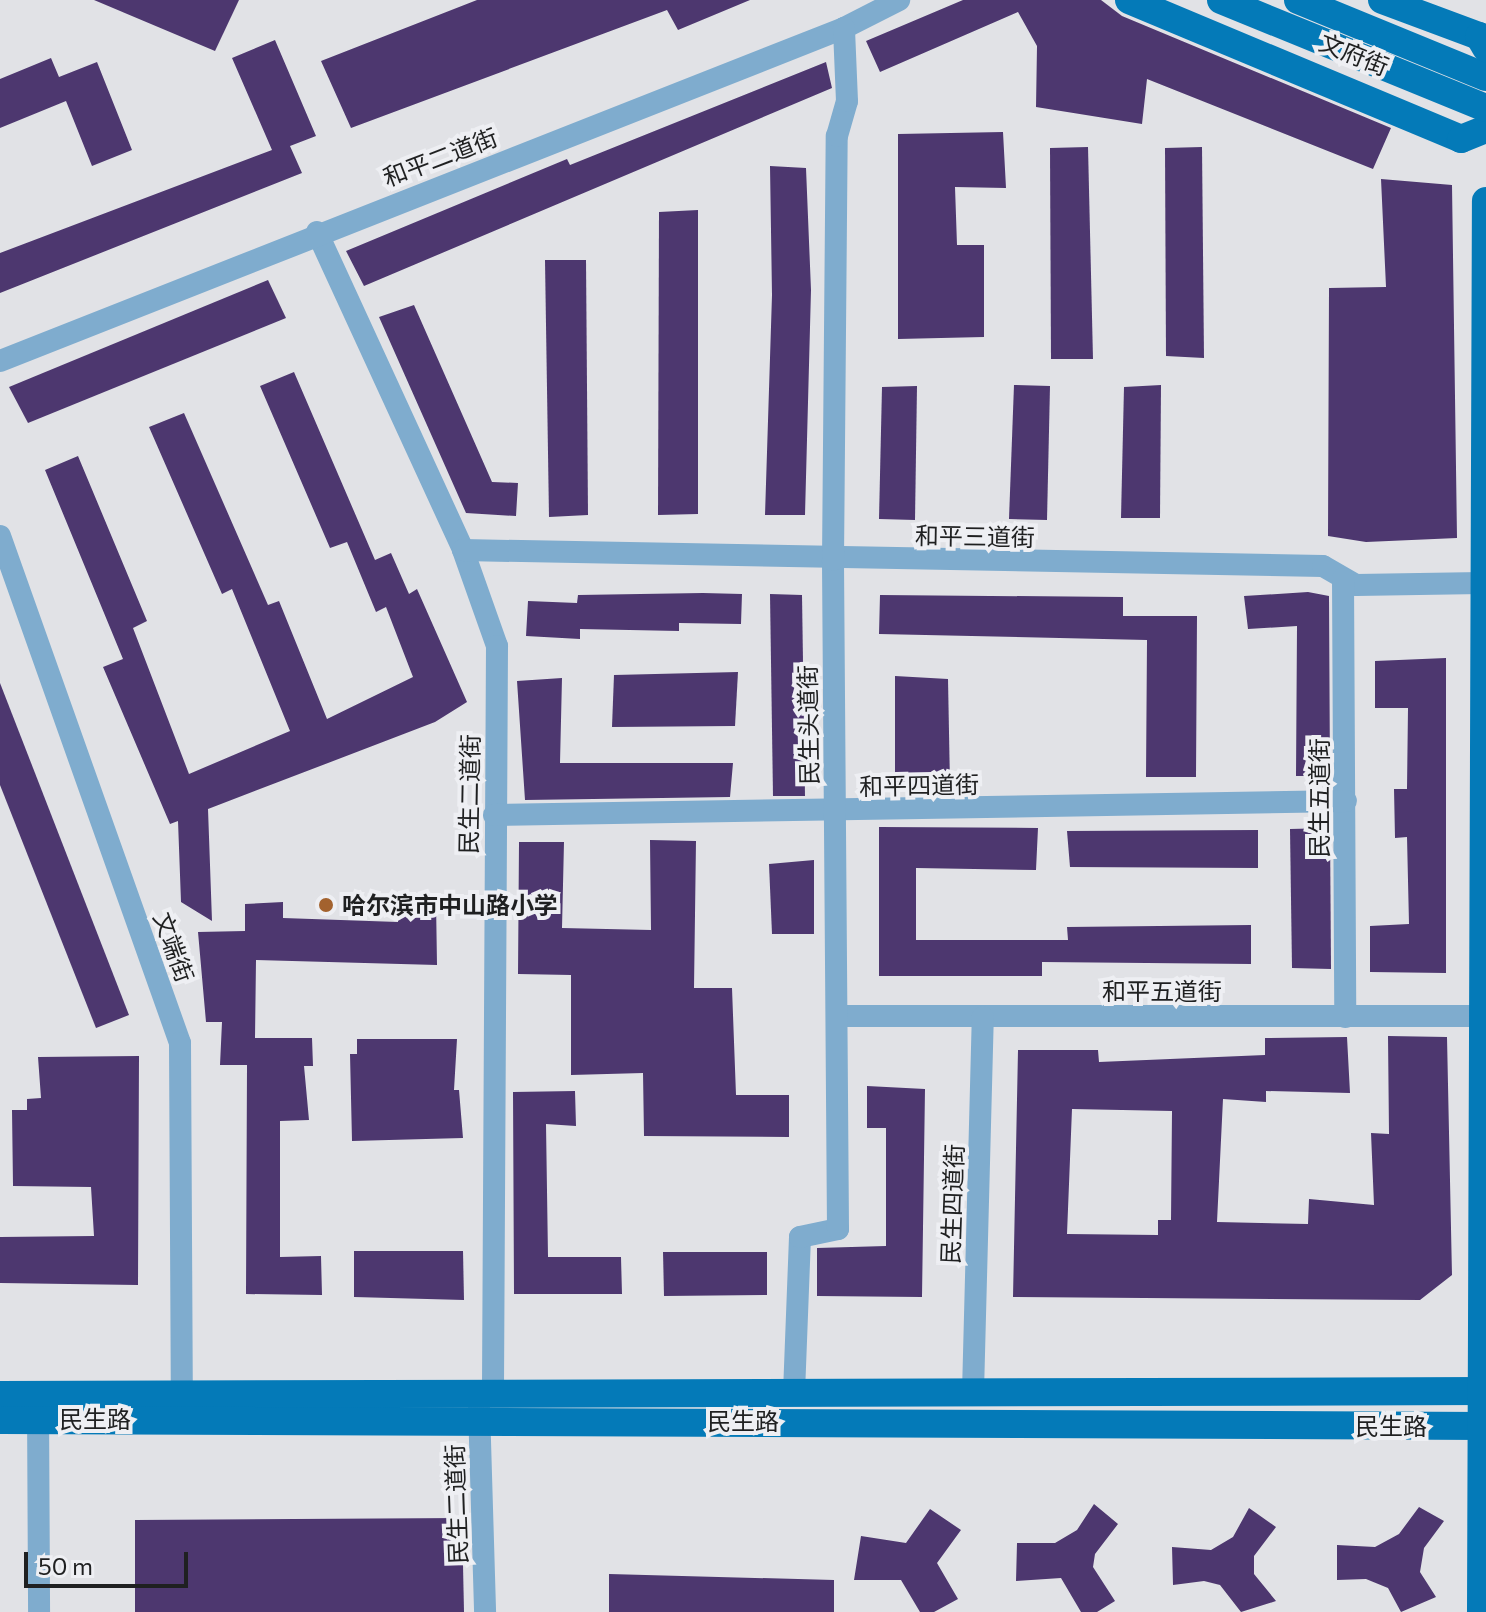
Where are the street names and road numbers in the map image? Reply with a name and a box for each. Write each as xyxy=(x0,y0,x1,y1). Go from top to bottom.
street label: 文府街 xyxy=(1315,27,1393,81)
street label: 和平二道街 xyxy=(379,122,501,192)
street label: 和平三道街 xyxy=(915,521,1035,551)
street label: 民生头道街 xyxy=(793,665,823,785)
street label: 民生二道街 xyxy=(454,734,484,854)
street label: 民生五道街 xyxy=(1305,738,1333,858)
street label: 和平四道街 xyxy=(859,770,979,800)
street label: 文端街 xyxy=(148,908,200,986)
street label: 和平五道街 xyxy=(1102,977,1222,1005)
street label: 民生四道街 xyxy=(936,1144,968,1264)
street label: 民生路 xyxy=(59,1405,131,1433)
street label: 民生路 xyxy=(707,1407,779,1435)
street label: 民生路 xyxy=(1355,1412,1427,1440)
street label: 民生二道街 xyxy=(440,1444,472,1564)

